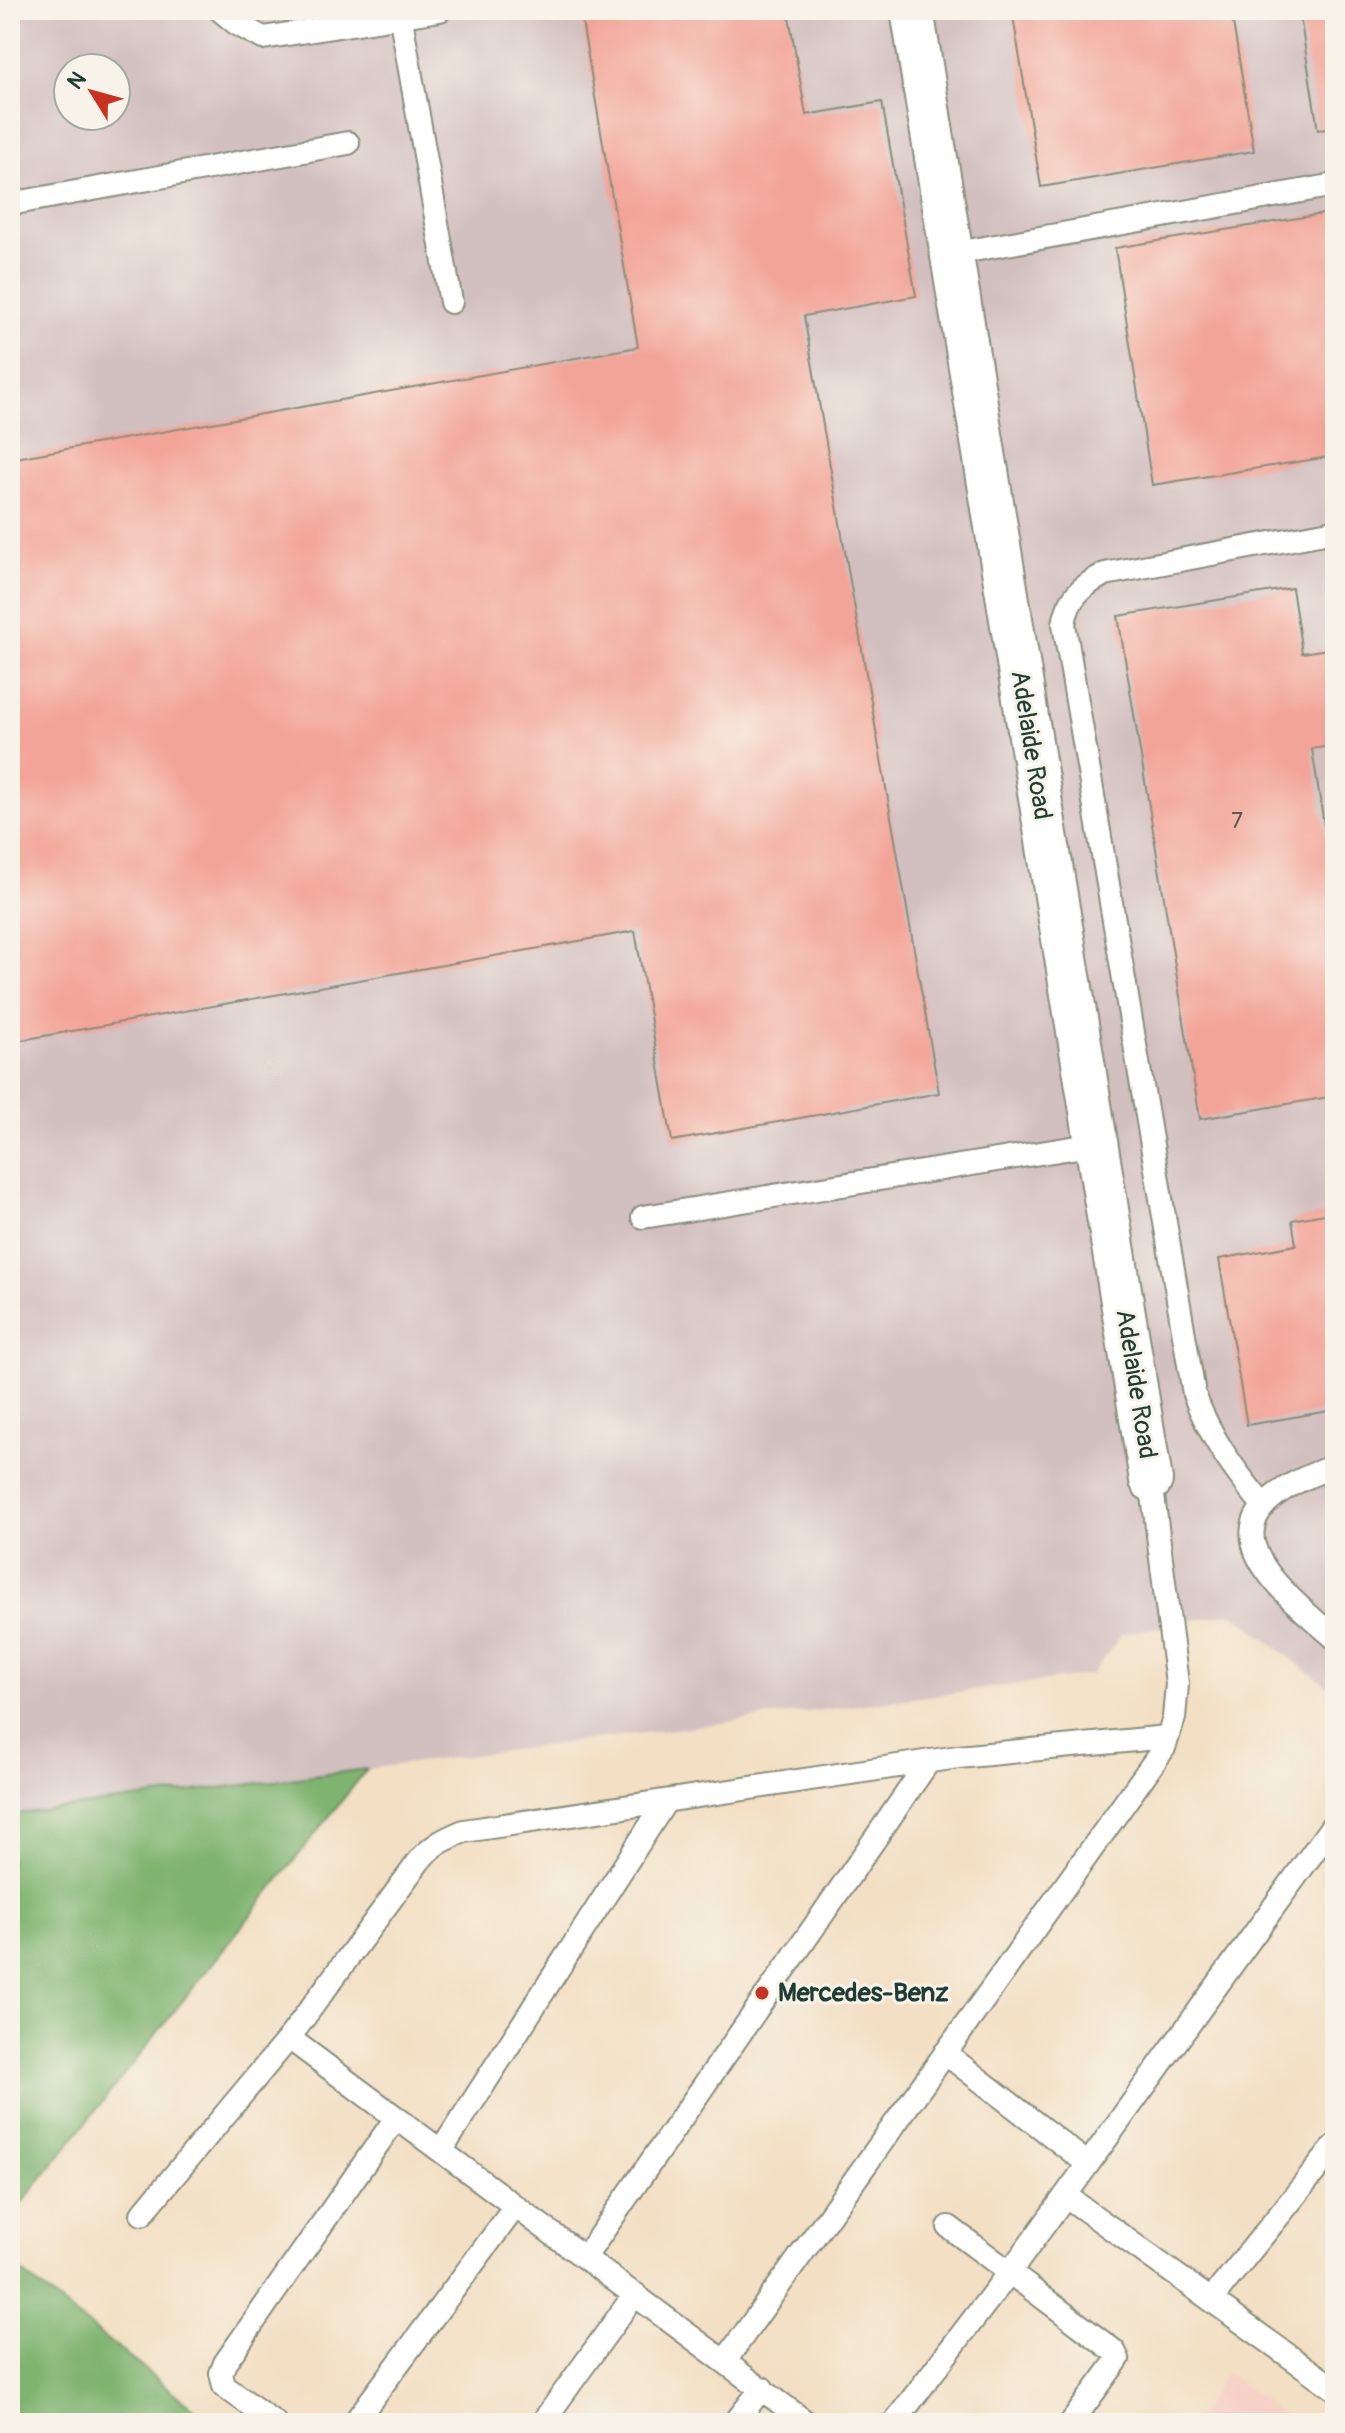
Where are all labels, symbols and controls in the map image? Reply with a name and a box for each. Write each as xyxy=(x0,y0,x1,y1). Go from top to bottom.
north arrow xyxy=(52,52,132,132)
text: N xyxy=(61,66,93,95)
street label: Adelaide Road xyxy=(1003,668,1059,822)
house number: 7 xyxy=(1231,807,1243,835)
street label: Adelaide Road xyxy=(1108,1307,1164,1461)
place label: Mercedes-Benz xyxy=(778,1977,949,2009)
marker: Mercedes-Benz xyxy=(753,1984,771,2002)

